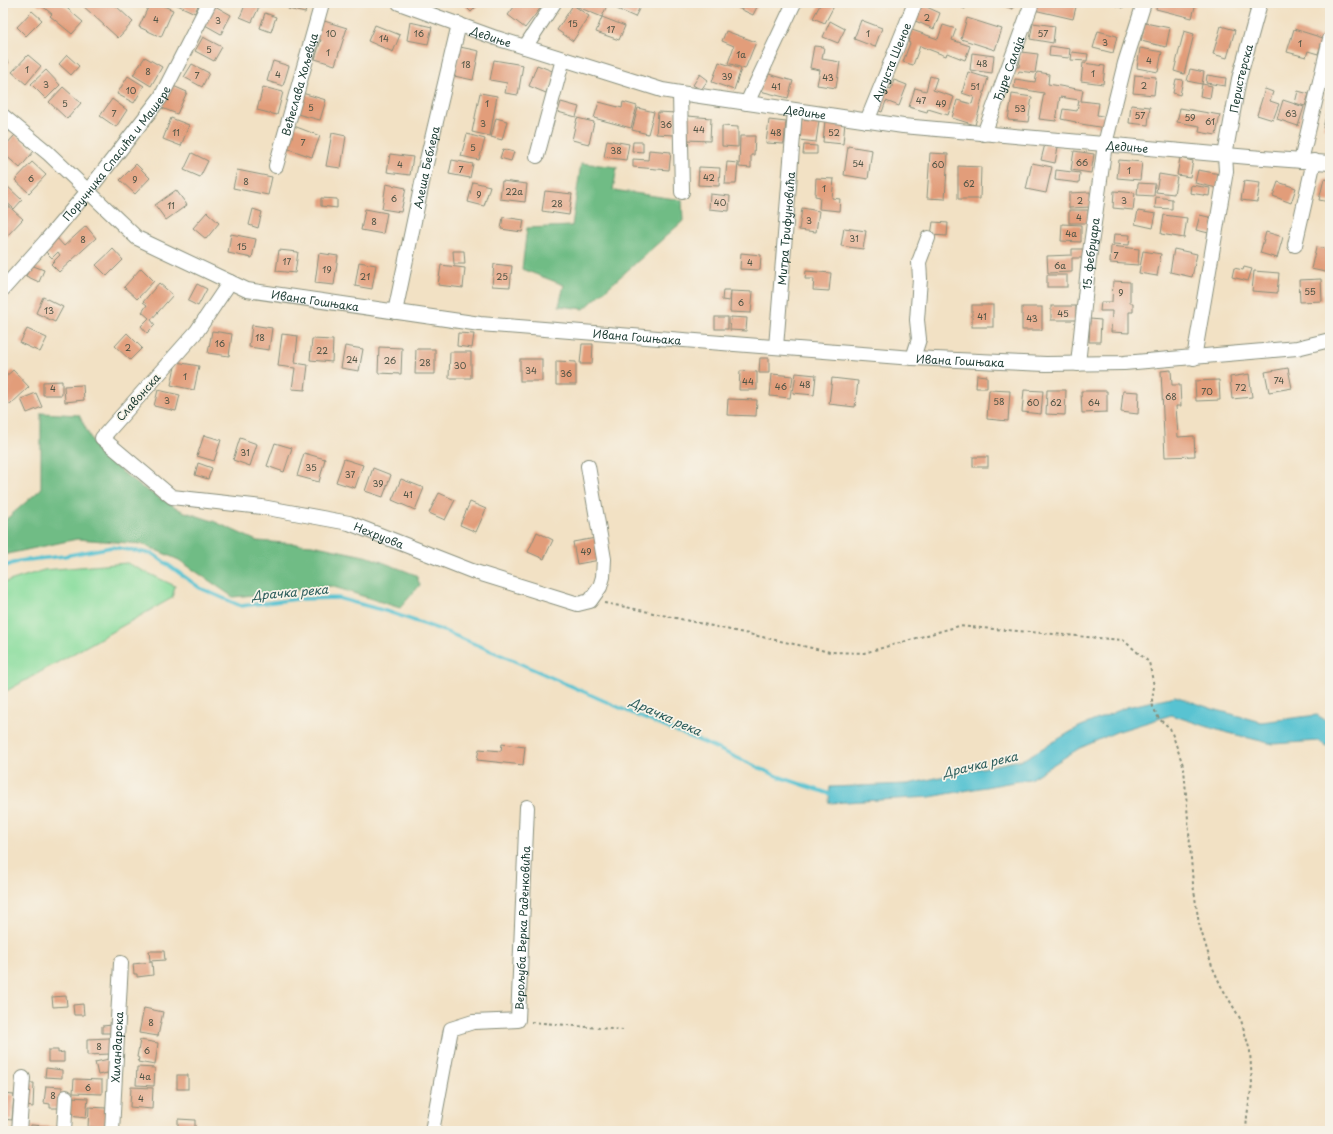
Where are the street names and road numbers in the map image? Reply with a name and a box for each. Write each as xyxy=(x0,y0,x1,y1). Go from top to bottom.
street label: Аугуста Шеное xyxy=(867,20,915,104)
street label: Дедиње xyxy=(468,21,514,51)
street label: Већеслава Хољевца xyxy=(276,31,322,138)
street label: Ђуре Салаја xyxy=(988,33,1028,103)
street label: Перистерска xyxy=(1224,42,1257,114)
street label: Поручника Спасића и Машере xyxy=(58,82,174,224)
street label: Дедиње xyxy=(782,100,827,123)
street label: Алеша Беблера xyxy=(408,124,443,210)
street label: Дедиње xyxy=(1105,136,1149,156)
street label: Митра Трифуновића xyxy=(773,171,799,286)
street label: 15. фебруара xyxy=(1077,217,1103,290)
street label: Ивана Гошњака xyxy=(270,285,360,315)
street label: Ивана Гошњака xyxy=(592,324,682,348)
street label: Ивана Гошњака xyxy=(916,350,1005,371)
street label: Славонска xyxy=(112,369,164,425)
street label: Нехруова xyxy=(352,517,407,552)
street label: Верољуба Верка Раденковића xyxy=(510,845,534,1010)
street label: Хиландарска xyxy=(106,1011,127,1083)

